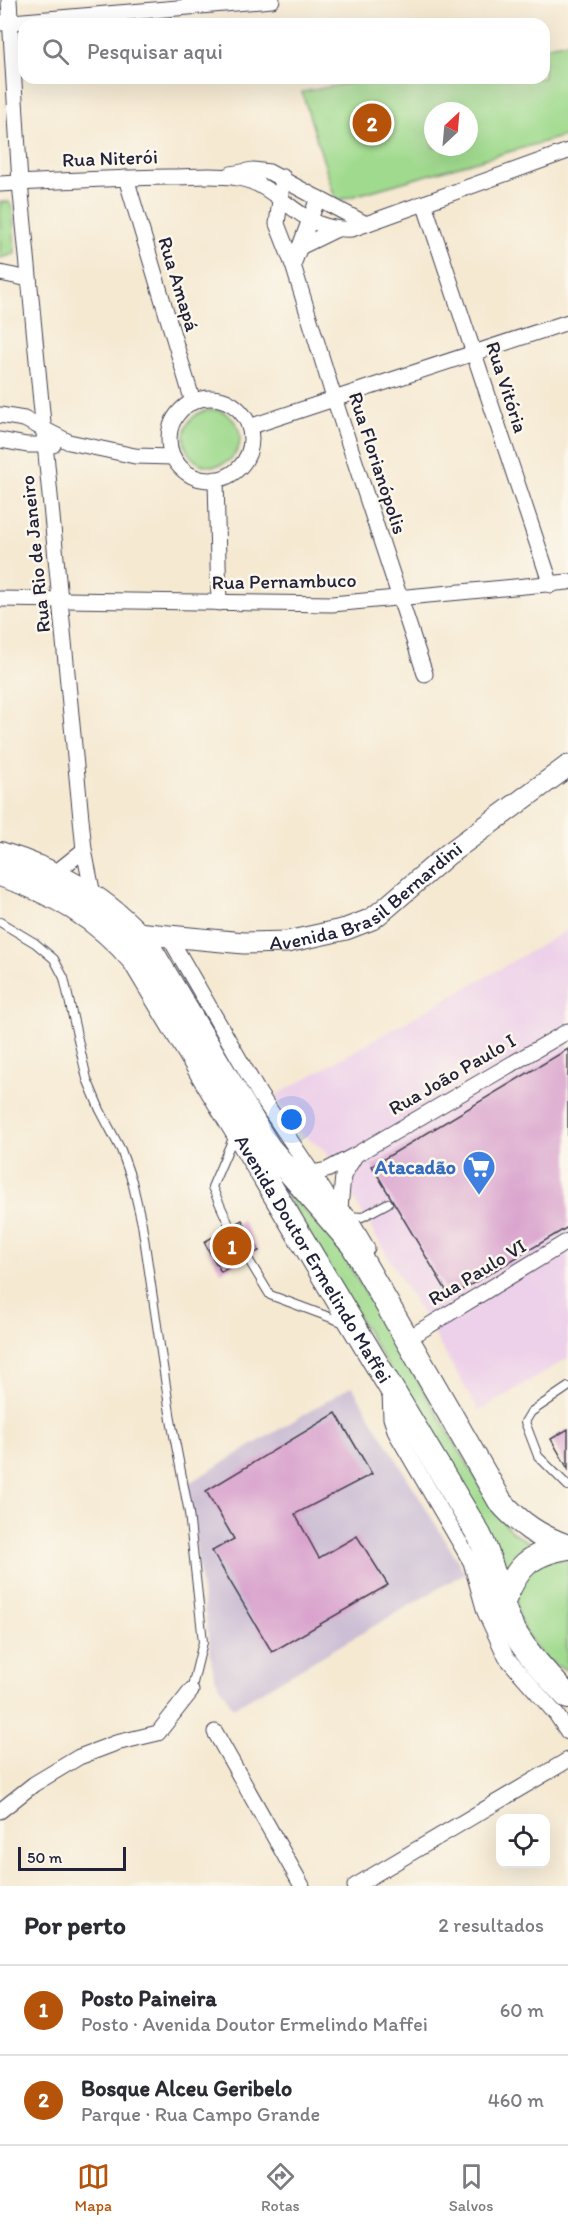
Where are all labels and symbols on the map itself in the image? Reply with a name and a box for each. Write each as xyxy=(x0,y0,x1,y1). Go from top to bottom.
pin: 2 xyxy=(352,100,392,146)
north arrow xyxy=(424,102,478,156)
street label: Rua Niterói xyxy=(62,144,158,172)
street label: Rua Amapá xyxy=(153,234,205,335)
street label: Rua Vitória xyxy=(481,338,533,436)
street label: Rua Florianópolis xyxy=(344,389,412,537)
street label: Rua Rio de Janeiro xyxy=(15,474,55,634)
street label: Rua Pernambuco xyxy=(211,568,357,594)
street label: Avenida Brasil Bernardini xyxy=(269,836,467,954)
street label: Rua João Paulo I xyxy=(384,1028,520,1120)
your location xyxy=(277,1105,306,1134)
street label: Avenida Doutor Ermelindo Maffei xyxy=(230,1130,397,1387)
supermarket icon: Atacadão xyxy=(461,1149,497,1196)
place label: Atacadão xyxy=(374,1155,456,1179)
pin: 1 xyxy=(212,1224,252,1268)
street label: Rua Paulo VI xyxy=(424,1233,530,1311)
scale bar xyxy=(18,1844,126,1872)

